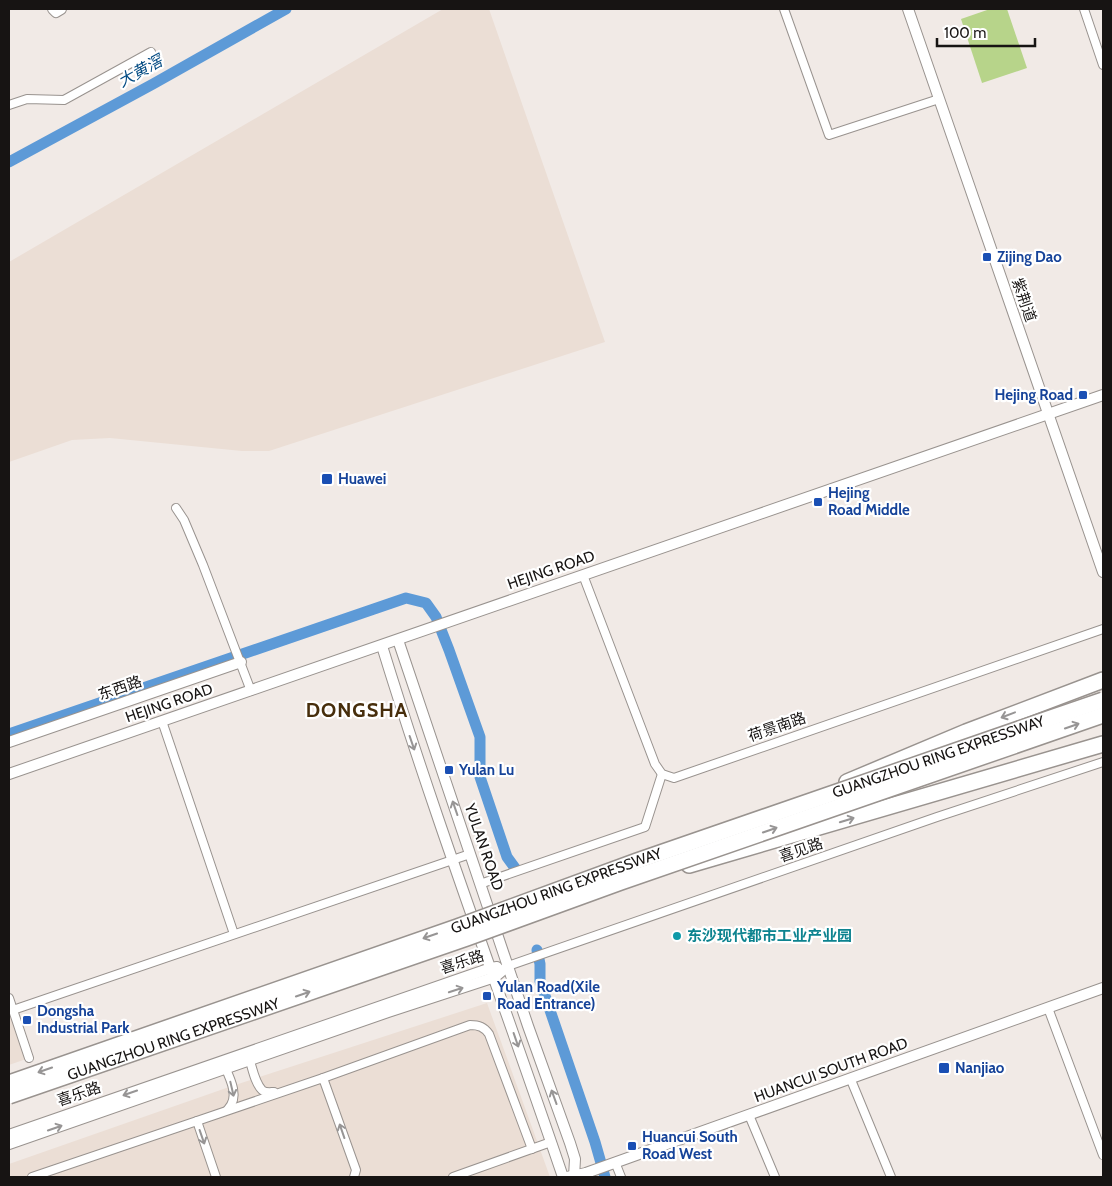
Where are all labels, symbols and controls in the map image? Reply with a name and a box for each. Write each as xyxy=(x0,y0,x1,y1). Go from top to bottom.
scale bar xyxy=(937,15,1034,47)
text: 100 m xyxy=(944,24,986,42)
water label: 大黄滘 xyxy=(114,50,167,91)
place label: Zijing Dao xyxy=(997,248,1062,266)
marker: Zijing Dao xyxy=(981,251,993,263)
street label: 紫荆道 xyxy=(1008,276,1040,324)
place label: Hejing Road xyxy=(994,386,1073,404)
marker: Hejing Road xyxy=(1077,389,1089,401)
place label: Huawei xyxy=(338,470,386,488)
marker: Huawei xyxy=(320,472,334,486)
place label: Hejing Road Middle xyxy=(828,484,910,519)
marker: Hejing Road Middle xyxy=(812,496,824,508)
street label: HEJING ROAD xyxy=(505,547,597,593)
street label: 东西路 xyxy=(96,672,144,704)
street label: HEJING ROAD xyxy=(123,680,215,726)
district label: DONGSHA xyxy=(306,698,408,722)
street label: 荷景南路 xyxy=(746,709,808,745)
street label: GUANGZHOU RING EXPRESSWAY xyxy=(830,712,1047,802)
one-way arrow xyxy=(1001,712,1016,721)
one-way arrow xyxy=(1064,721,1080,730)
one-way arrow xyxy=(408,735,417,750)
place label: Yulan Lu xyxy=(458,761,514,779)
marker: Yulan Lu xyxy=(443,764,455,776)
street label: YULAN ROAD xyxy=(460,800,507,893)
one-way arrow xyxy=(450,801,459,816)
one-way arrow xyxy=(839,814,855,824)
one-way arrow xyxy=(761,825,777,834)
street label: 喜见路 xyxy=(777,834,825,866)
street label: GUANGZHOU RING EXPRESSWAY xyxy=(448,844,665,937)
place label: 东沙现代都市工业产业园 xyxy=(687,927,852,945)
marker: 东沙现代都市工业产业园 xyxy=(671,930,683,942)
one-way arrow xyxy=(422,932,438,941)
street label: 喜乐路 xyxy=(438,946,486,978)
place label: Yulan Road(Xile Road Entrance) xyxy=(496,978,600,1013)
one-way arrow xyxy=(448,984,464,994)
one-way arrow xyxy=(294,989,310,999)
marker: Yulan Road(Xile Road Entrance) xyxy=(481,990,493,1002)
street label: GUANGZHOU RING EXPRESSWAY xyxy=(65,994,282,1084)
place label: Dongsha Industrial Park xyxy=(37,1002,130,1037)
marker: Dongsha Industrial Park xyxy=(21,1014,33,1026)
one-way arrow xyxy=(511,1032,521,1048)
street label: HUANCUI SOUTH ROAD xyxy=(752,1034,910,1106)
place label: Nanjiao xyxy=(955,1059,1005,1077)
marker: Nanjiao xyxy=(937,1061,951,1075)
one-way arrow xyxy=(37,1066,53,1075)
street label: 喜乐路 xyxy=(55,1078,103,1110)
one-way arrow xyxy=(228,1081,237,1097)
one-way arrow xyxy=(122,1088,138,1098)
one-way arrow xyxy=(549,1090,558,1105)
one-way arrow xyxy=(47,1123,62,1132)
one-way arrow xyxy=(337,1124,346,1139)
place label: Huancui South Road West xyxy=(642,1128,738,1163)
one-way arrow xyxy=(198,1129,207,1144)
marker: Huancui South Road West xyxy=(626,1140,638,1152)

